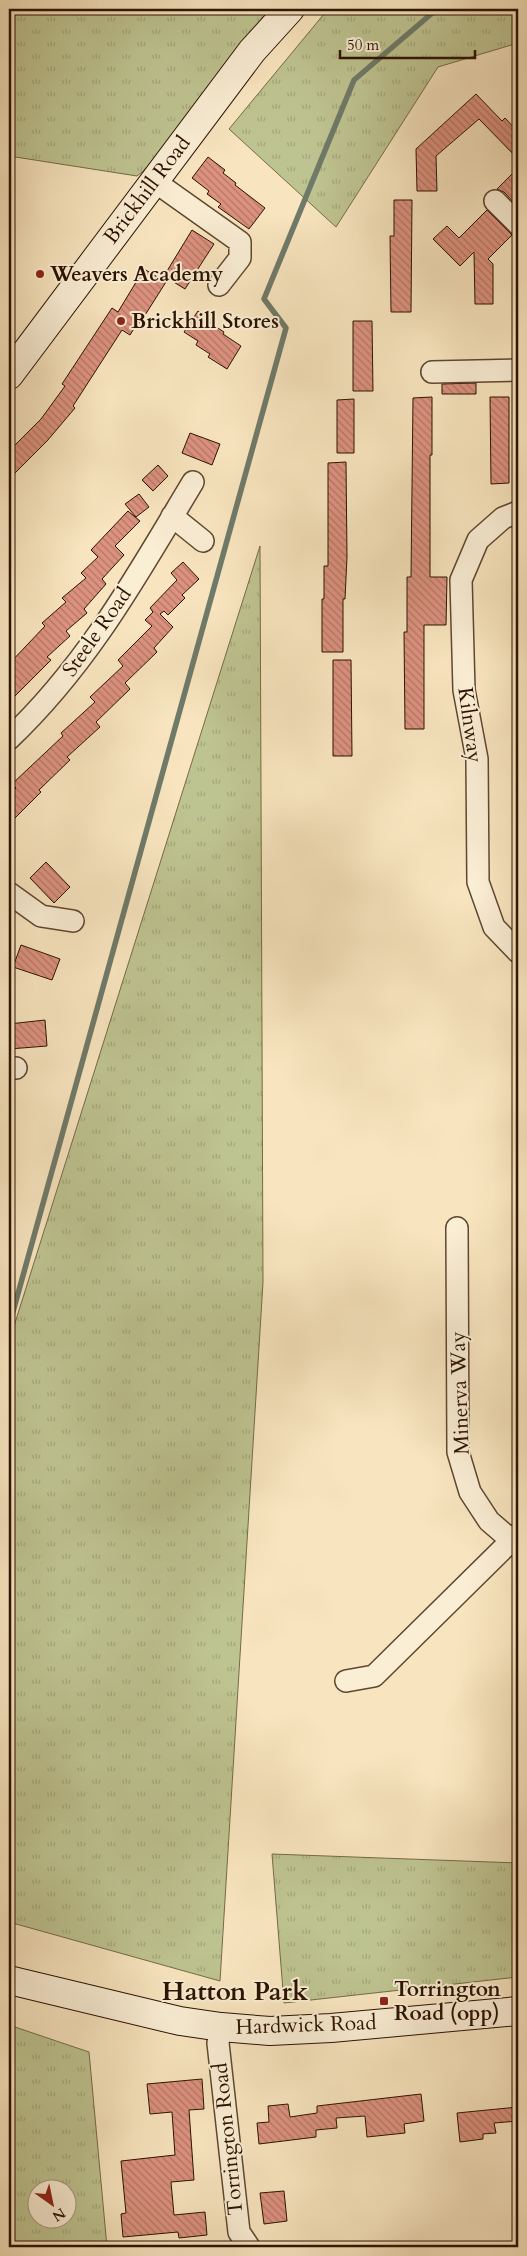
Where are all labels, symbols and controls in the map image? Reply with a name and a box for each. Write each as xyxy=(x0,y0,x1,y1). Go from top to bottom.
scale bar xyxy=(340,28,474,60)
text: 50 m xyxy=(347,35,379,55)
street label: Brickhill Road xyxy=(97,130,197,250)
place label: Weavers Academy xyxy=(49,260,223,289)
marker: Weavers Academy xyxy=(34,268,46,280)
place label: Brickhill Stores xyxy=(131,307,279,336)
marker: Brickhill Stores xyxy=(115,315,127,327)
street label: Steele Road xyxy=(56,582,138,682)
street label: Kilnway xyxy=(450,685,490,765)
street label: Minerva Way xyxy=(443,1331,477,1455)
district label: Hatton Park xyxy=(162,1974,309,2009)
place label: Torrington Road (opp) xyxy=(394,1975,501,2028)
marker: Torrington Road (opp) xyxy=(378,1995,390,2007)
street label: Hardwick Road xyxy=(235,2008,377,2042)
street label: Torrington Road xyxy=(206,2061,250,2217)
north arrow xyxy=(28,2178,78,2228)
text: N xyxy=(49,2203,69,2226)

